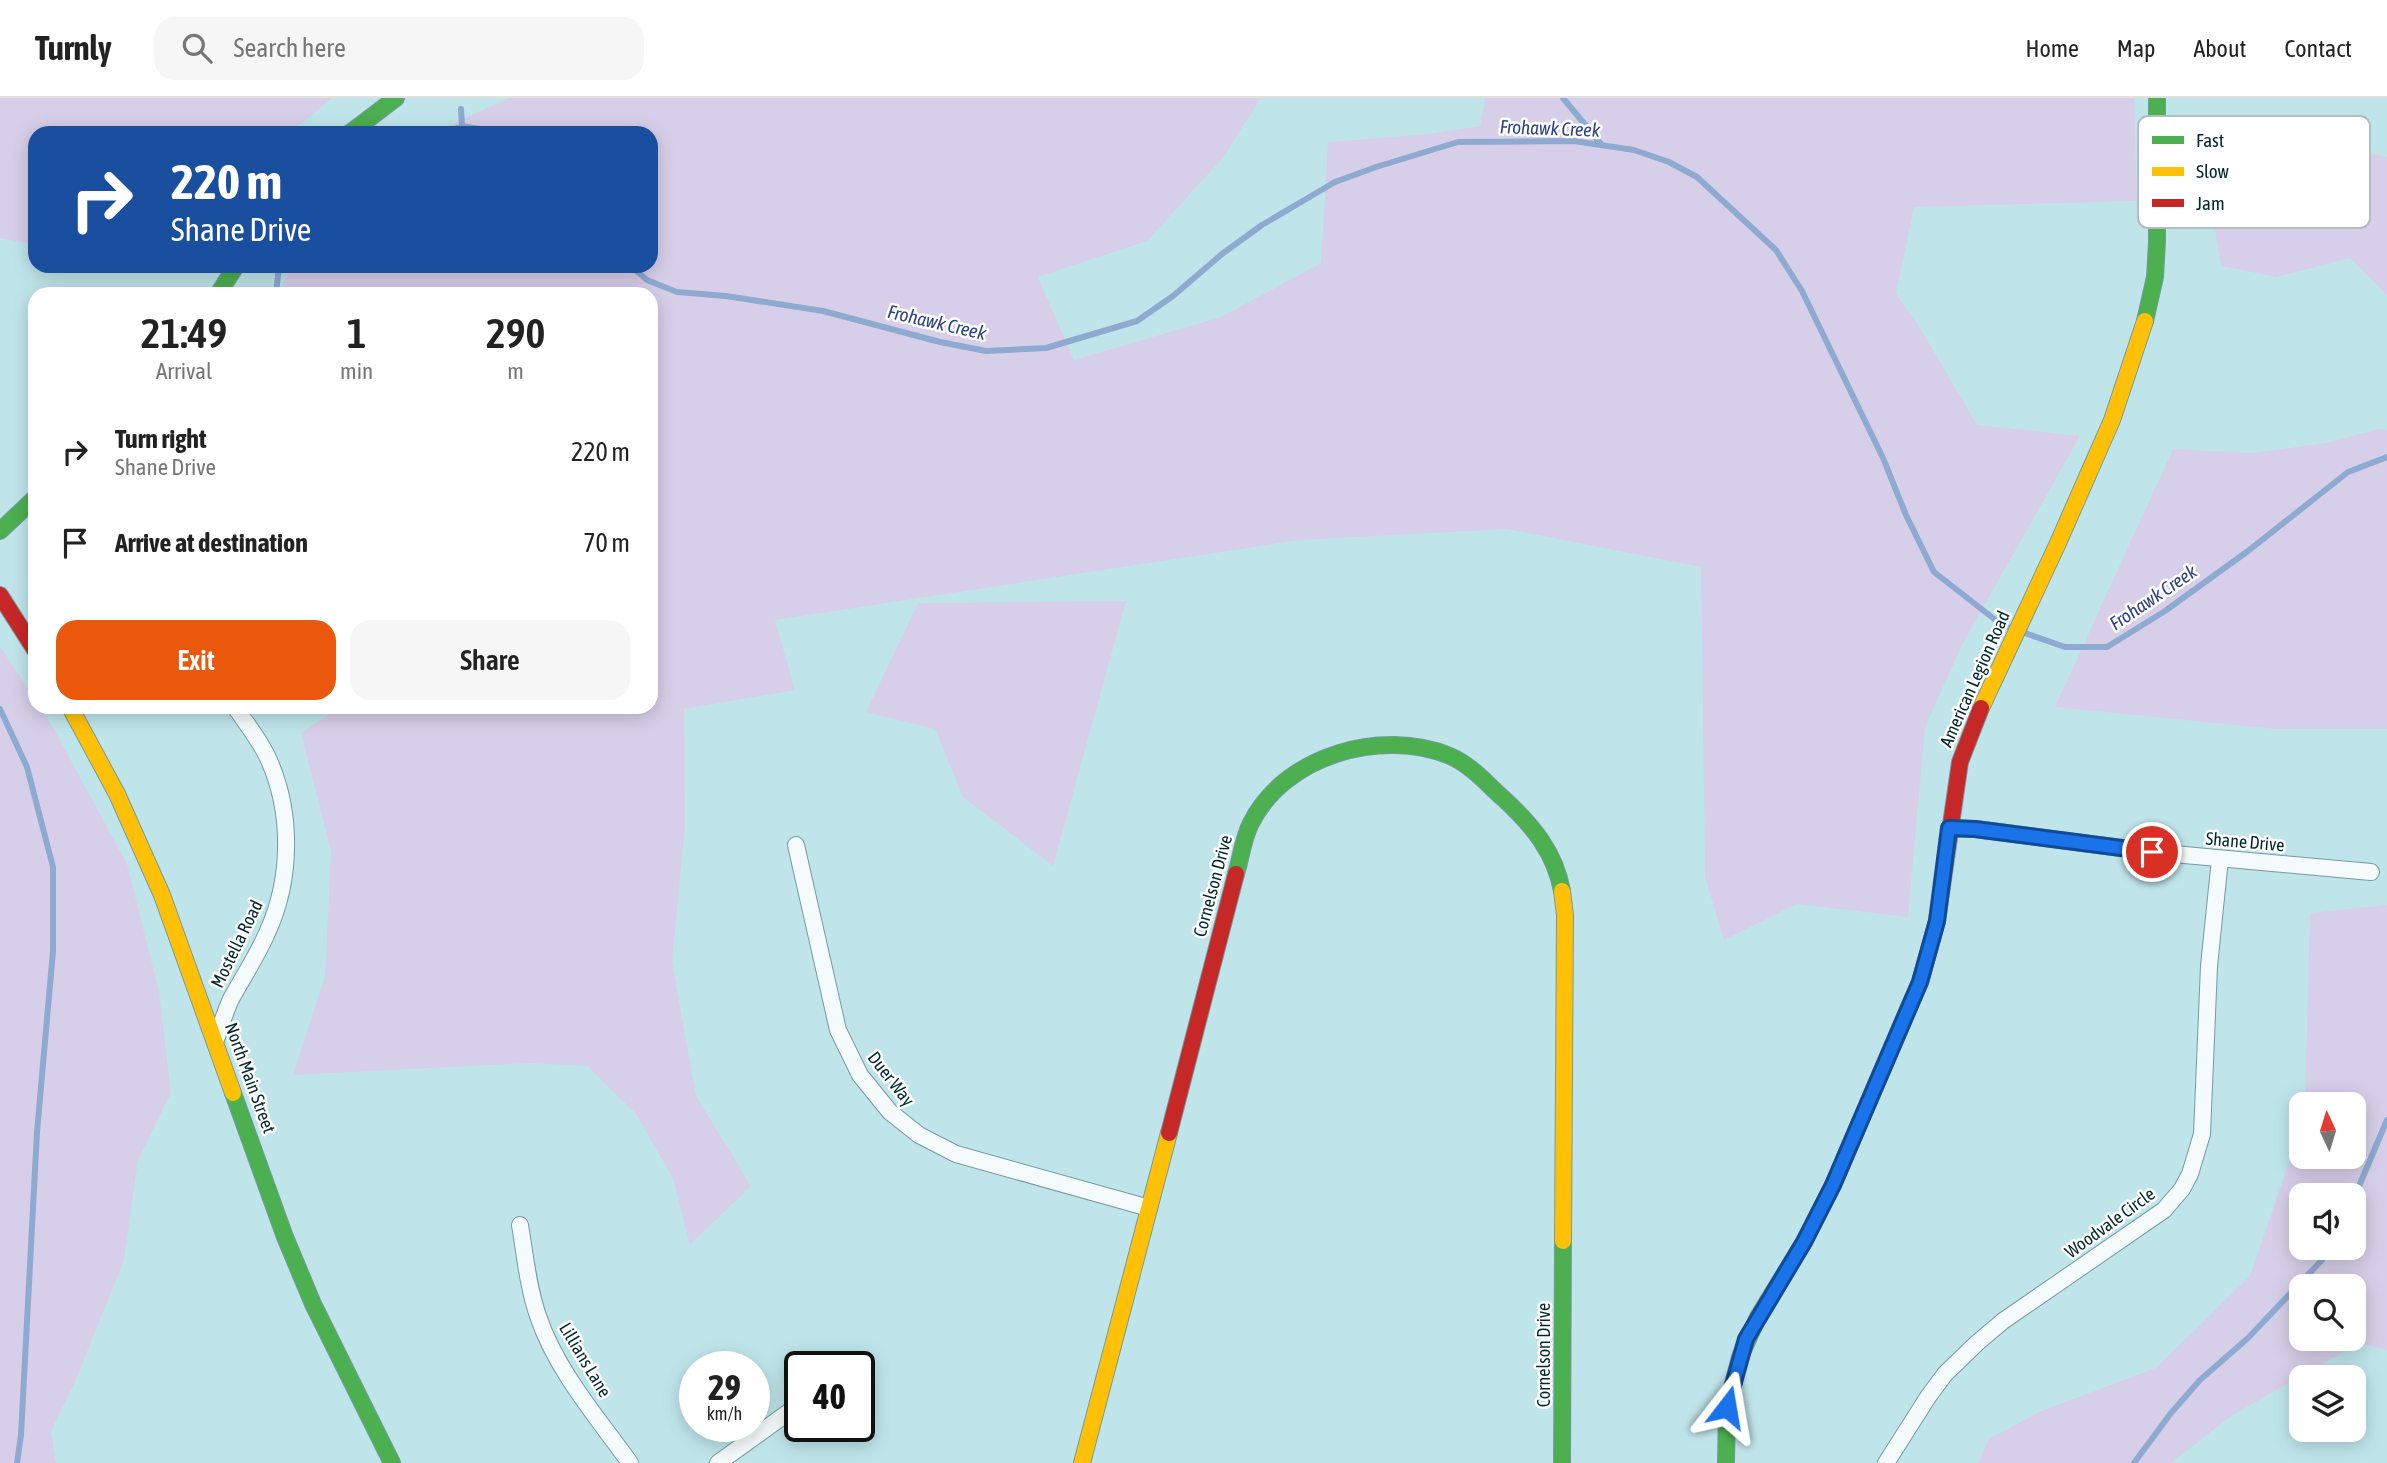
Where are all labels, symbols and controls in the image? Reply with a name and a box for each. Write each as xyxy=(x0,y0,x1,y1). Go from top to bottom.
search box xyxy=(154,17,644,80)
text: Turnly xyxy=(35,29,112,67)
icon: search xyxy=(178,29,216,67)
text: Search here xyxy=(234,33,346,63)
text: Home xyxy=(2025,35,2079,62)
text: Map xyxy=(2117,35,2155,62)
text: About xyxy=(2193,35,2246,62)
text: Contact xyxy=(2284,35,2352,62)
water label: Frohawk Creek xyxy=(1499,115,1601,141)
legend xyxy=(2138,116,2370,228)
text: Fast xyxy=(2196,129,2224,151)
text: 220 m xyxy=(171,153,282,209)
icon: right xyxy=(56,154,147,245)
text: Slow xyxy=(2196,160,2230,182)
text: Jam xyxy=(2196,192,2225,214)
text: Shane Drive xyxy=(171,211,311,248)
water label: Frohawk Creek xyxy=(886,300,989,344)
text: 21:49 xyxy=(141,309,227,357)
text: 1 xyxy=(347,309,366,357)
text: 290 xyxy=(486,309,545,357)
text: Arrival xyxy=(156,358,212,384)
text: min xyxy=(340,358,373,384)
text: m xyxy=(507,358,524,384)
text: Turn right xyxy=(115,424,206,454)
icon: right xyxy=(56,433,94,471)
text: 220 m xyxy=(571,437,630,467)
text: Shane Drive xyxy=(115,454,216,480)
icon: arrive xyxy=(56,524,94,562)
text: Arrive at destination xyxy=(115,528,308,558)
text: 70 m xyxy=(583,528,630,558)
water label: Frohawk Creek xyxy=(2105,559,2201,634)
street label: American Legion Road xyxy=(1935,608,2014,750)
button: Exit xyxy=(56,620,336,700)
button: Share xyxy=(350,620,630,700)
pin xyxy=(2122,822,2182,882)
street label: Shane Drive xyxy=(2205,828,2285,855)
street label: Cornelson Drive xyxy=(1189,833,1236,939)
icon: arrive xyxy=(2133,833,2171,871)
street label: Mostella Road xyxy=(206,897,267,991)
street label: North Main Street xyxy=(221,1020,280,1136)
street label: Duer Way xyxy=(864,1047,919,1110)
north arrow xyxy=(2289,1092,2366,1169)
map controls xyxy=(2289,1092,2366,1442)
street label: Woodvale Circle xyxy=(2061,1183,2159,1262)
button: sound xyxy=(2289,1183,2366,1260)
button: search xyxy=(2289,1274,2366,1351)
street label: Cornelson Drive xyxy=(1533,1303,1554,1407)
street label: Lillians Lane xyxy=(555,1319,616,1401)
speed limit sign: 40 xyxy=(784,1351,875,1442)
button: layers xyxy=(2289,1365,2366,1442)
text: 29 xyxy=(708,1367,741,1407)
position arrow xyxy=(1690,1370,1764,1444)
text: km/h xyxy=(707,1403,742,1424)

